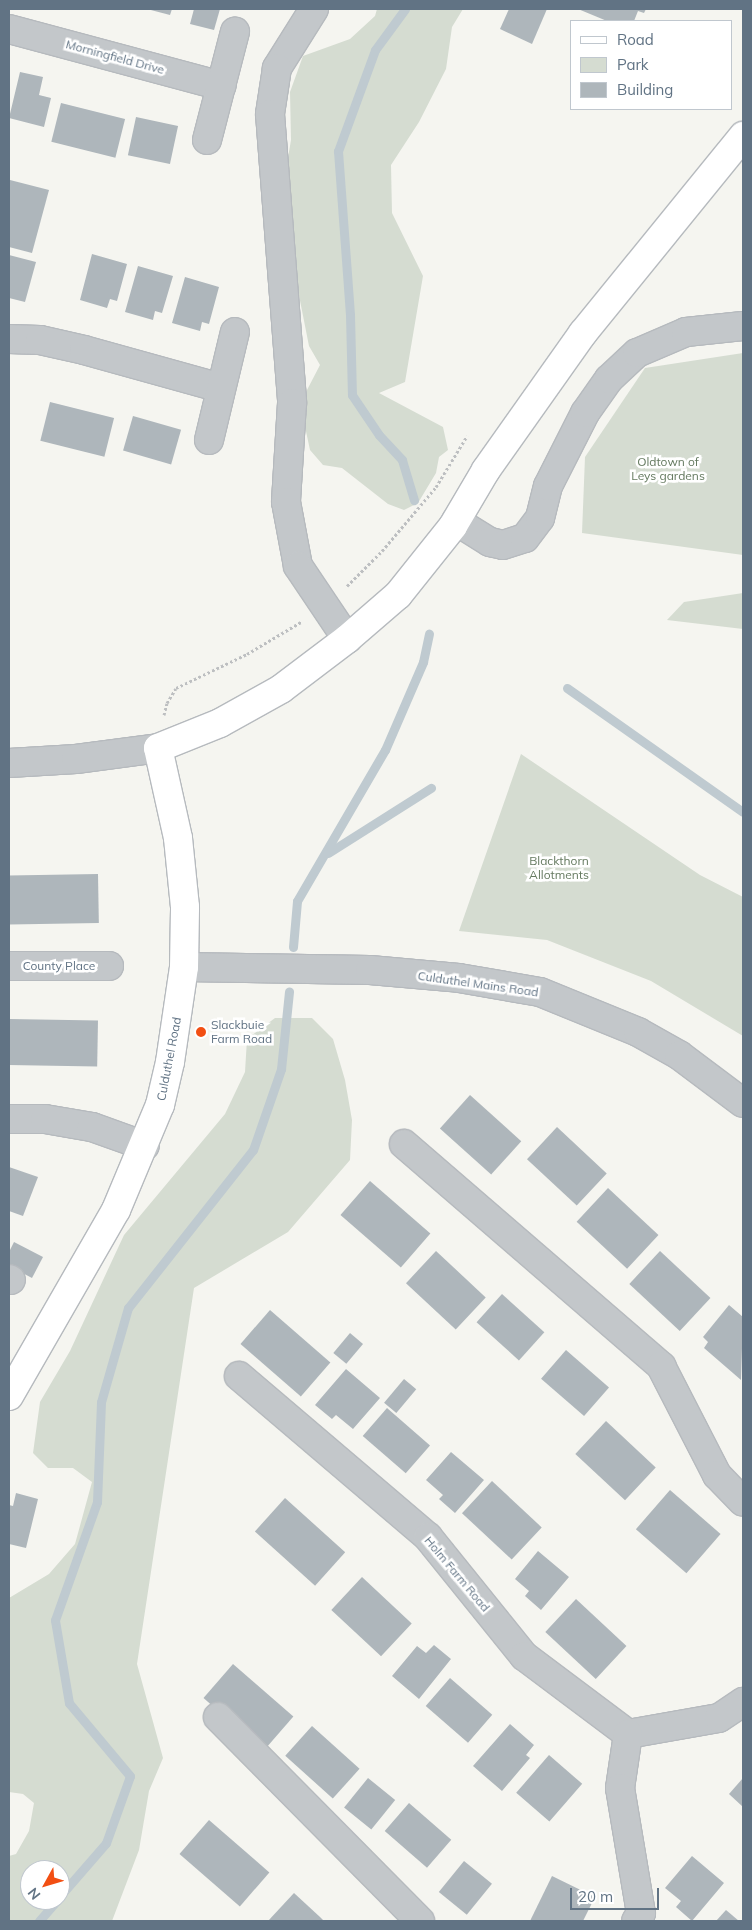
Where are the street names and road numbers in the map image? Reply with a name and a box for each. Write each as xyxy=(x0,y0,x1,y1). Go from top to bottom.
street label: Morningfield Drive xyxy=(64,37,166,77)
street label: County Place xyxy=(23,959,95,973)
street label: Culduthel Mains Road xyxy=(417,968,539,1000)
street label: Culduthel Road xyxy=(154,1016,184,1102)
street label: Holm Farm Road xyxy=(421,1533,493,1615)

